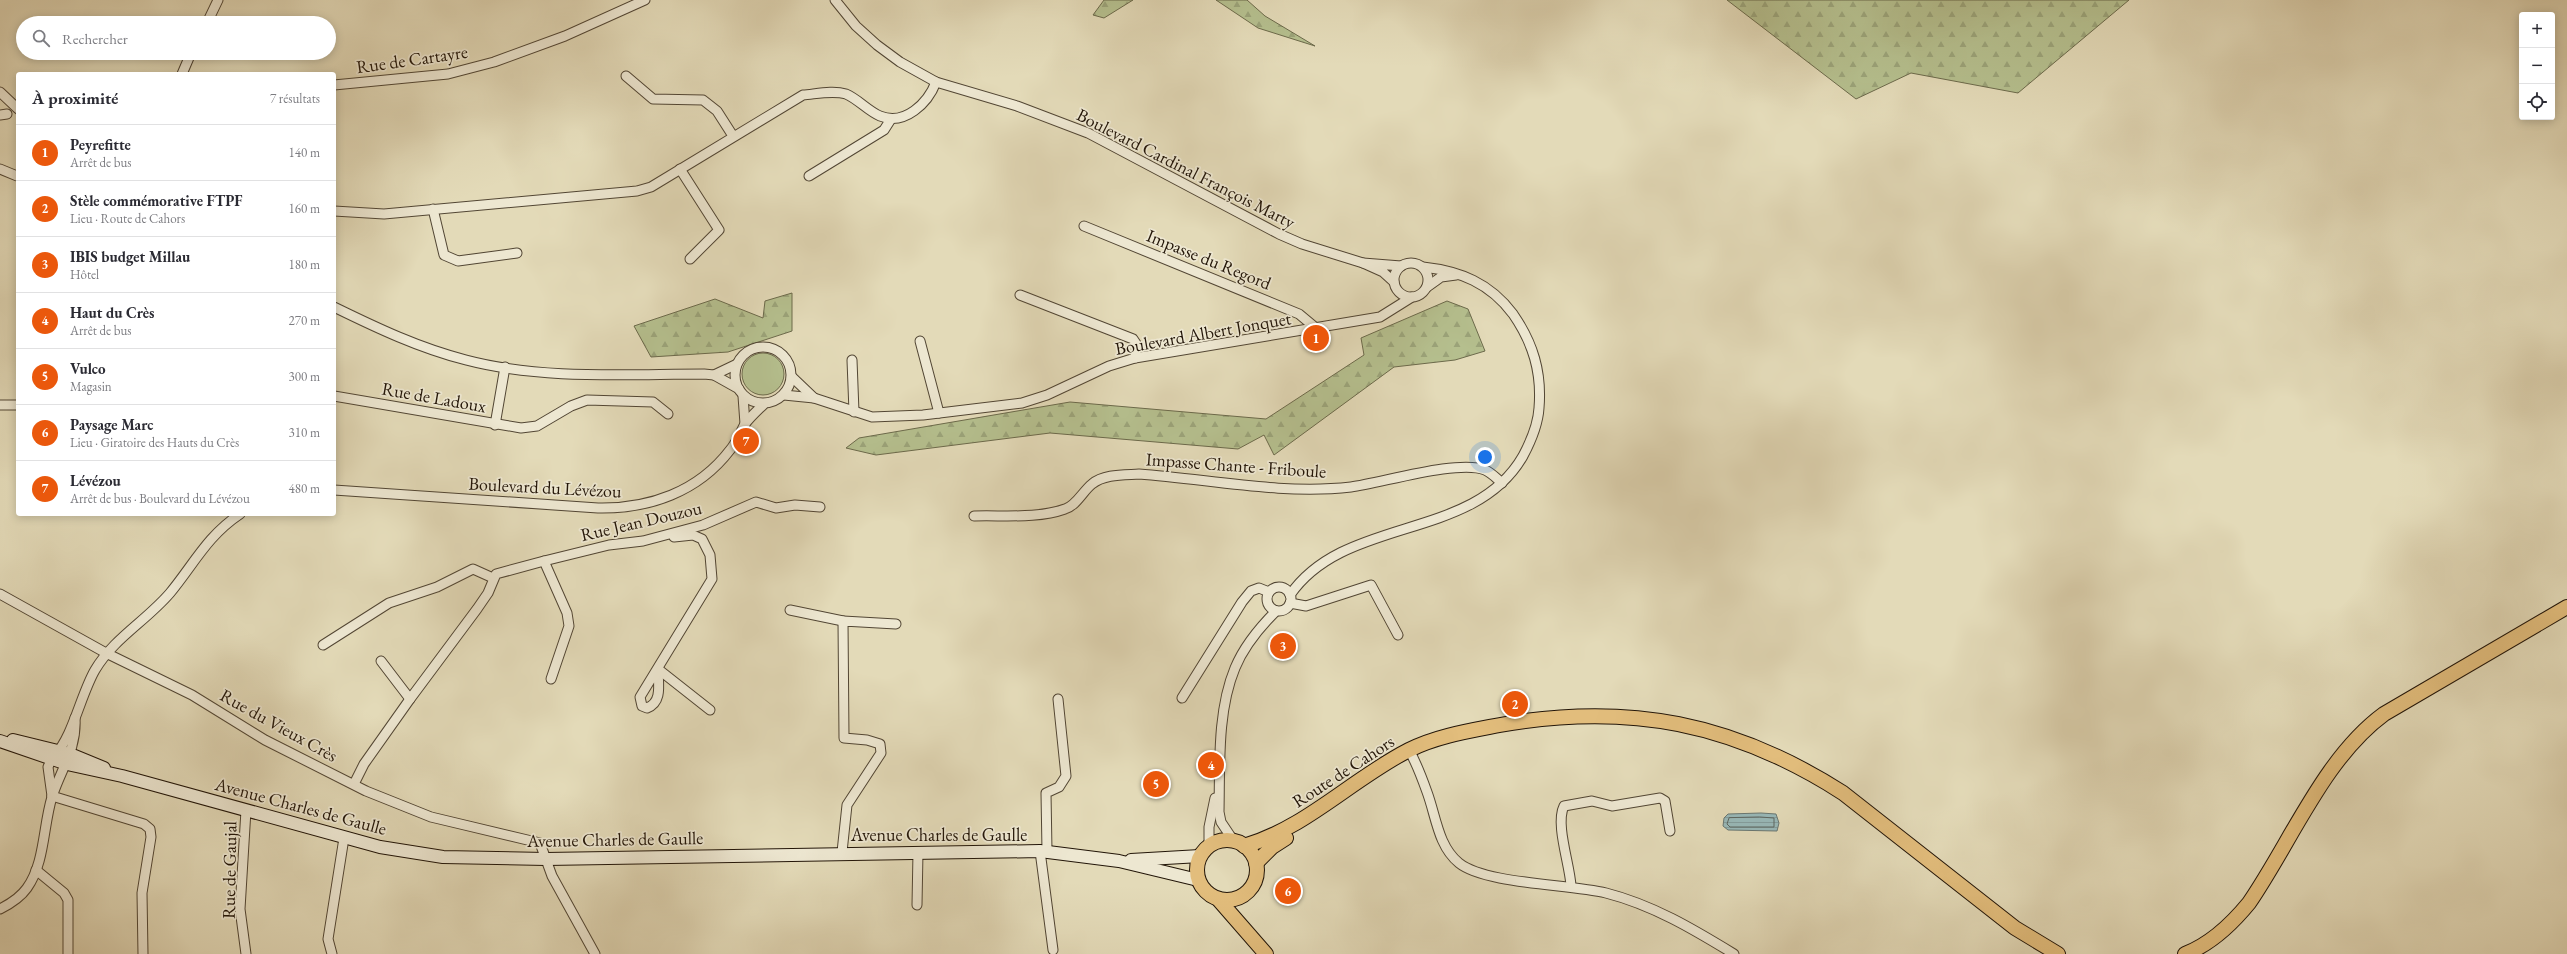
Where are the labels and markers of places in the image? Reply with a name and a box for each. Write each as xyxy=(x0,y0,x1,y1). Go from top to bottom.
pin: 1 xyxy=(1303,323,1329,353)
pin: 7 xyxy=(733,426,759,456)
pin: 3 xyxy=(1270,631,1296,661)
pin: 2 xyxy=(1502,689,1528,719)
pin: 4 xyxy=(1198,750,1224,780)
pin: 5 xyxy=(1143,769,1169,799)
pin: 6 xyxy=(1275,876,1301,906)

